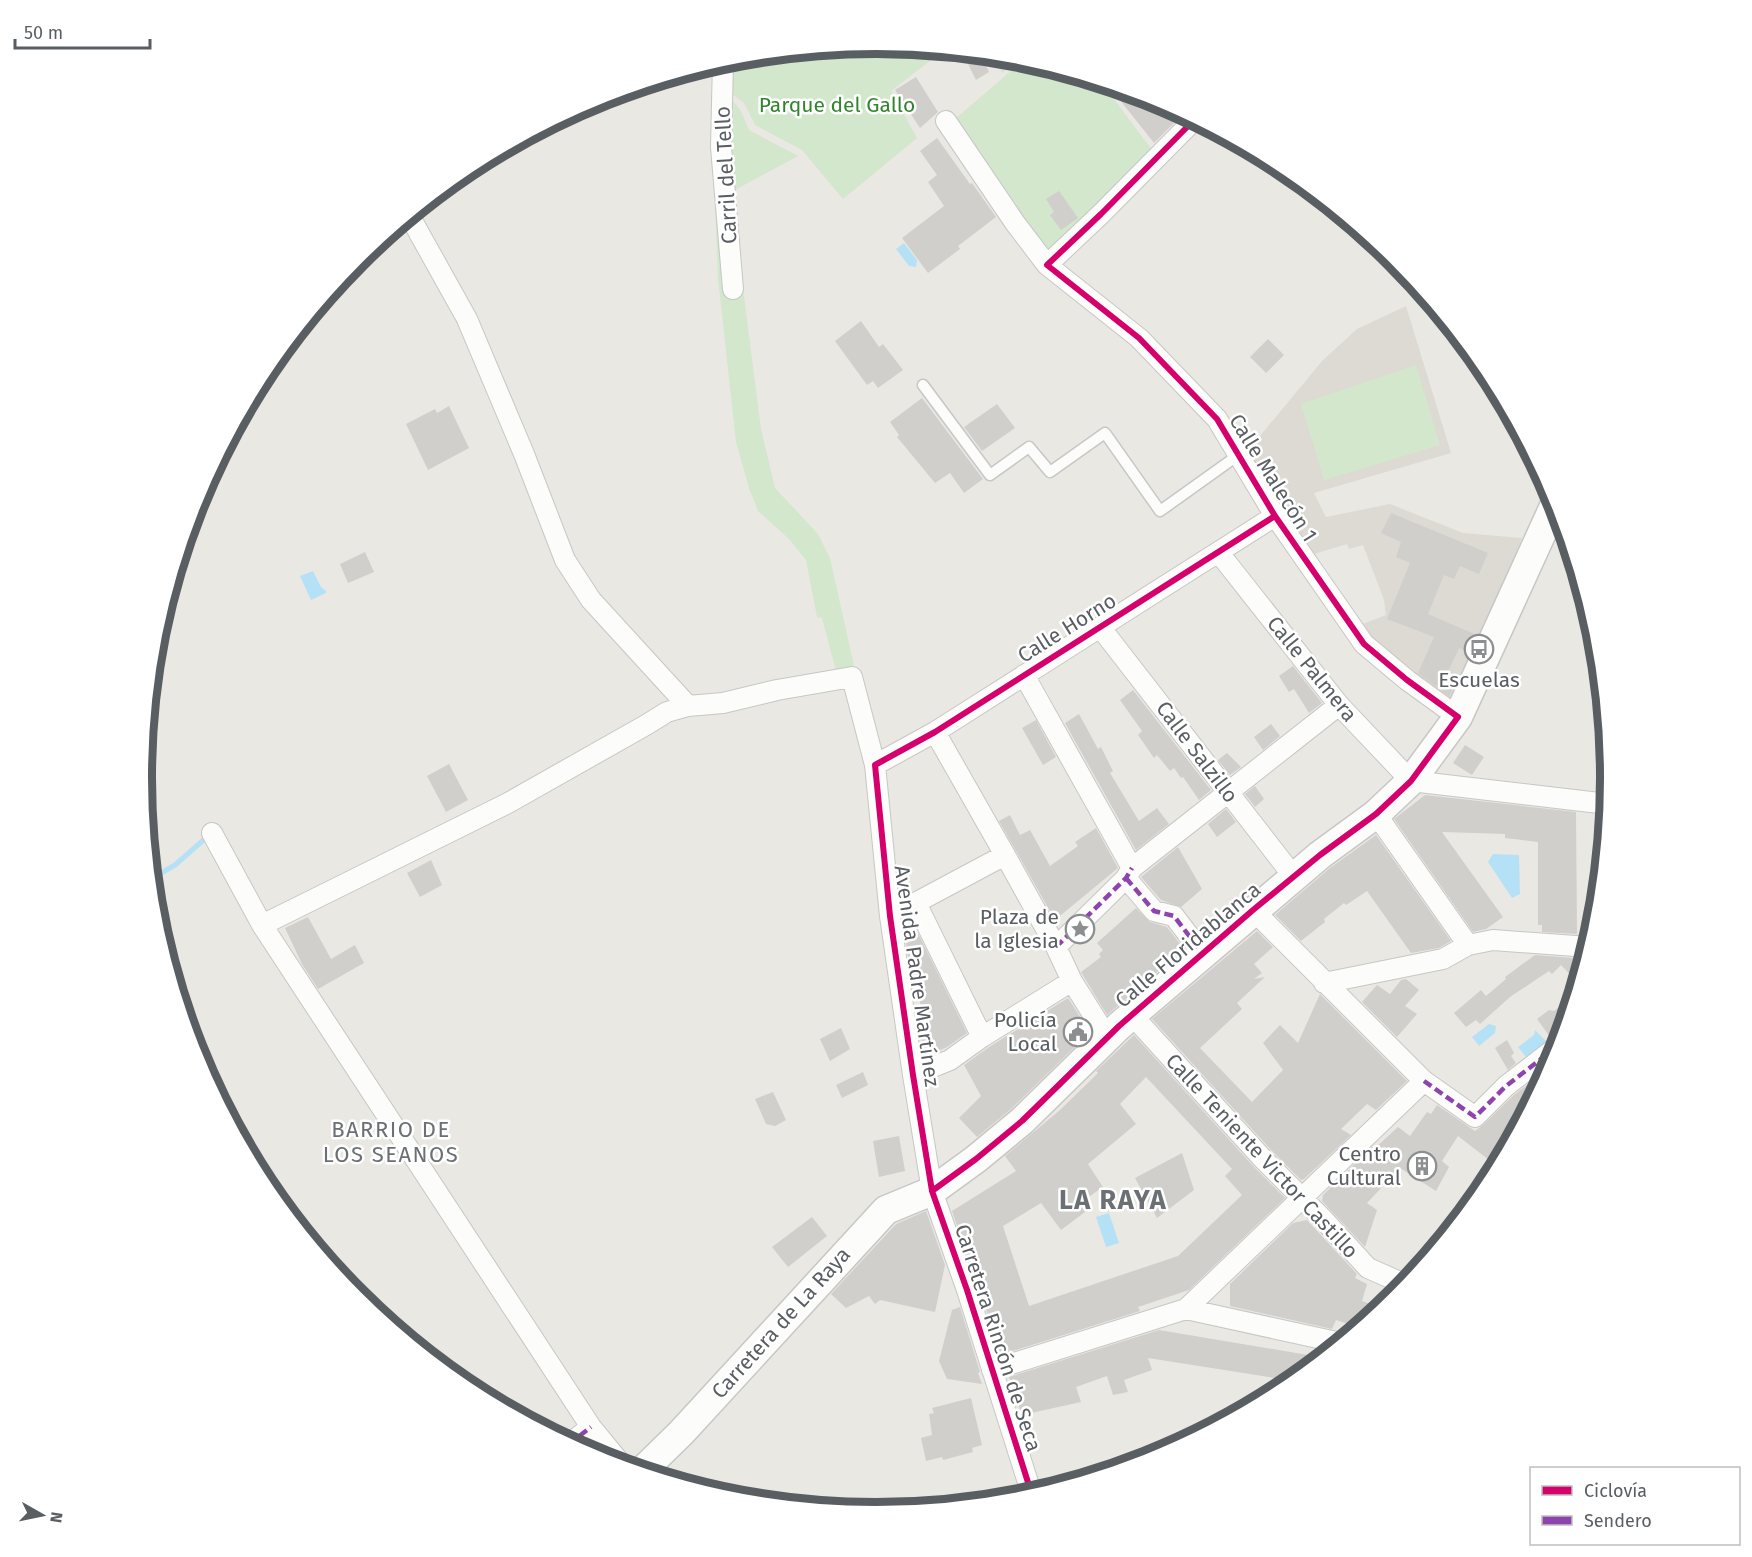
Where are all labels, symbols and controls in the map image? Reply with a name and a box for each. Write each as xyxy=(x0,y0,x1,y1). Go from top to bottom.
scale bar xyxy=(15,12,150,50)
text: 50 m xyxy=(24,22,63,44)
park label: Parque del Gallo xyxy=(759,92,915,118)
street label: Carril del Tello xyxy=(709,105,743,245)
street label: Calle Malecón 1 xyxy=(1223,409,1323,547)
street label: Calle Horno xyxy=(1013,588,1121,668)
street label: Calle Palmera xyxy=(1261,611,1363,727)
bus stop icon: Escuelas xyxy=(1463,633,1495,665)
place label: Escuelas xyxy=(1438,667,1520,693)
street label: Calle Salzillo xyxy=(1150,696,1244,808)
street label: Avenida Padre Martínez xyxy=(889,864,945,1088)
street label: Calle Floridablanca xyxy=(1110,877,1266,1013)
place label: Plaza de la Iglesia xyxy=(974,904,1059,954)
place icon: Plaza de la Iglesia xyxy=(1064,913,1096,945)
place label: Policía Local xyxy=(994,1007,1057,1057)
public building icon: Policía Local xyxy=(1062,1016,1094,1048)
street label: Calle Teniente Victor Castillo xyxy=(1160,1048,1364,1264)
district label: BARRIO DE LOS SEANOS xyxy=(323,1116,459,1168)
place label: Centro Cultural xyxy=(1327,1141,1401,1191)
building icon: Centro Cultural xyxy=(1406,1150,1438,1182)
district label: LA RAYA xyxy=(1059,1184,1167,1216)
street label: Carretera Rincón de Seca xyxy=(949,1221,1047,1455)
street label: Carretera de La Raya xyxy=(706,1242,856,1404)
legend xyxy=(1530,1467,1740,1545)
text: Ciclovía xyxy=(1584,1480,1647,1502)
north arrow xyxy=(12,1485,72,1545)
text: Sendero xyxy=(1584,1510,1652,1532)
text: N xyxy=(46,1511,67,1524)

